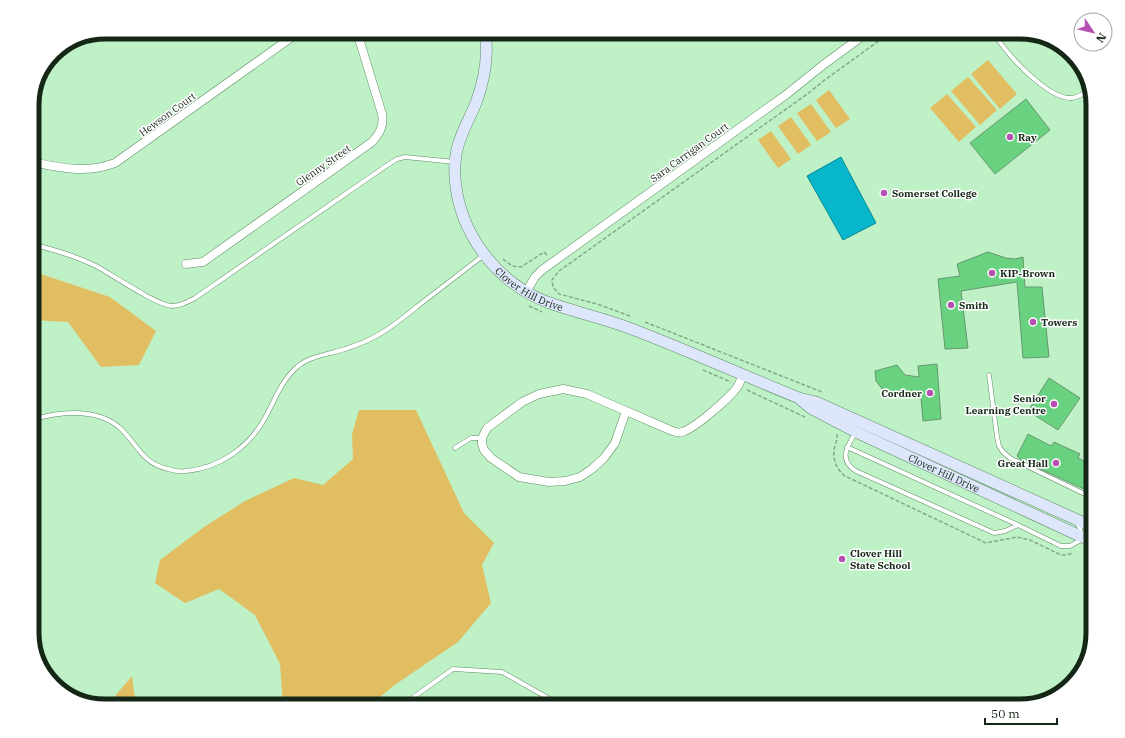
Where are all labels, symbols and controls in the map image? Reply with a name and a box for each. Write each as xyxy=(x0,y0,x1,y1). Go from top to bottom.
north arrow xyxy=(1073,12,1113,52)
text: N xyxy=(1093,30,1109,46)
street label: Hewson Court xyxy=(137,89,198,139)
street label: Sara Carrigan Court xyxy=(648,119,731,185)
place label: Ray xyxy=(1018,131,1037,144)
marker: Ray xyxy=(1005,132,1015,142)
street label: Glenny Street xyxy=(293,141,354,189)
place label: Somerset College xyxy=(892,187,977,200)
marker: Somerset College xyxy=(879,188,889,198)
street label: Clover Hill Drive xyxy=(492,265,565,314)
place label: KIP-Brown xyxy=(1000,267,1055,280)
marker: KIP-Brown xyxy=(987,268,997,278)
place label: Smith xyxy=(959,299,989,312)
marker: Smith xyxy=(946,300,956,310)
place label: Towers xyxy=(1041,316,1077,329)
marker: Towers xyxy=(1028,317,1038,327)
place label: Cordner xyxy=(881,387,922,400)
marker: Cordner xyxy=(925,388,935,398)
place label: Senior Learning Centre xyxy=(966,392,1046,417)
marker: Senior Learning Centre xyxy=(1049,399,1059,409)
street label: Clover Hill Drive xyxy=(906,451,982,495)
place label: Great Hall xyxy=(997,457,1048,470)
marker: Great Hall xyxy=(1051,458,1061,468)
place label: Clover Hill State School xyxy=(850,547,911,572)
marker: Clover Hill State School xyxy=(837,554,847,564)
scale bar xyxy=(985,700,1057,726)
text: 50 m xyxy=(991,706,1020,721)

